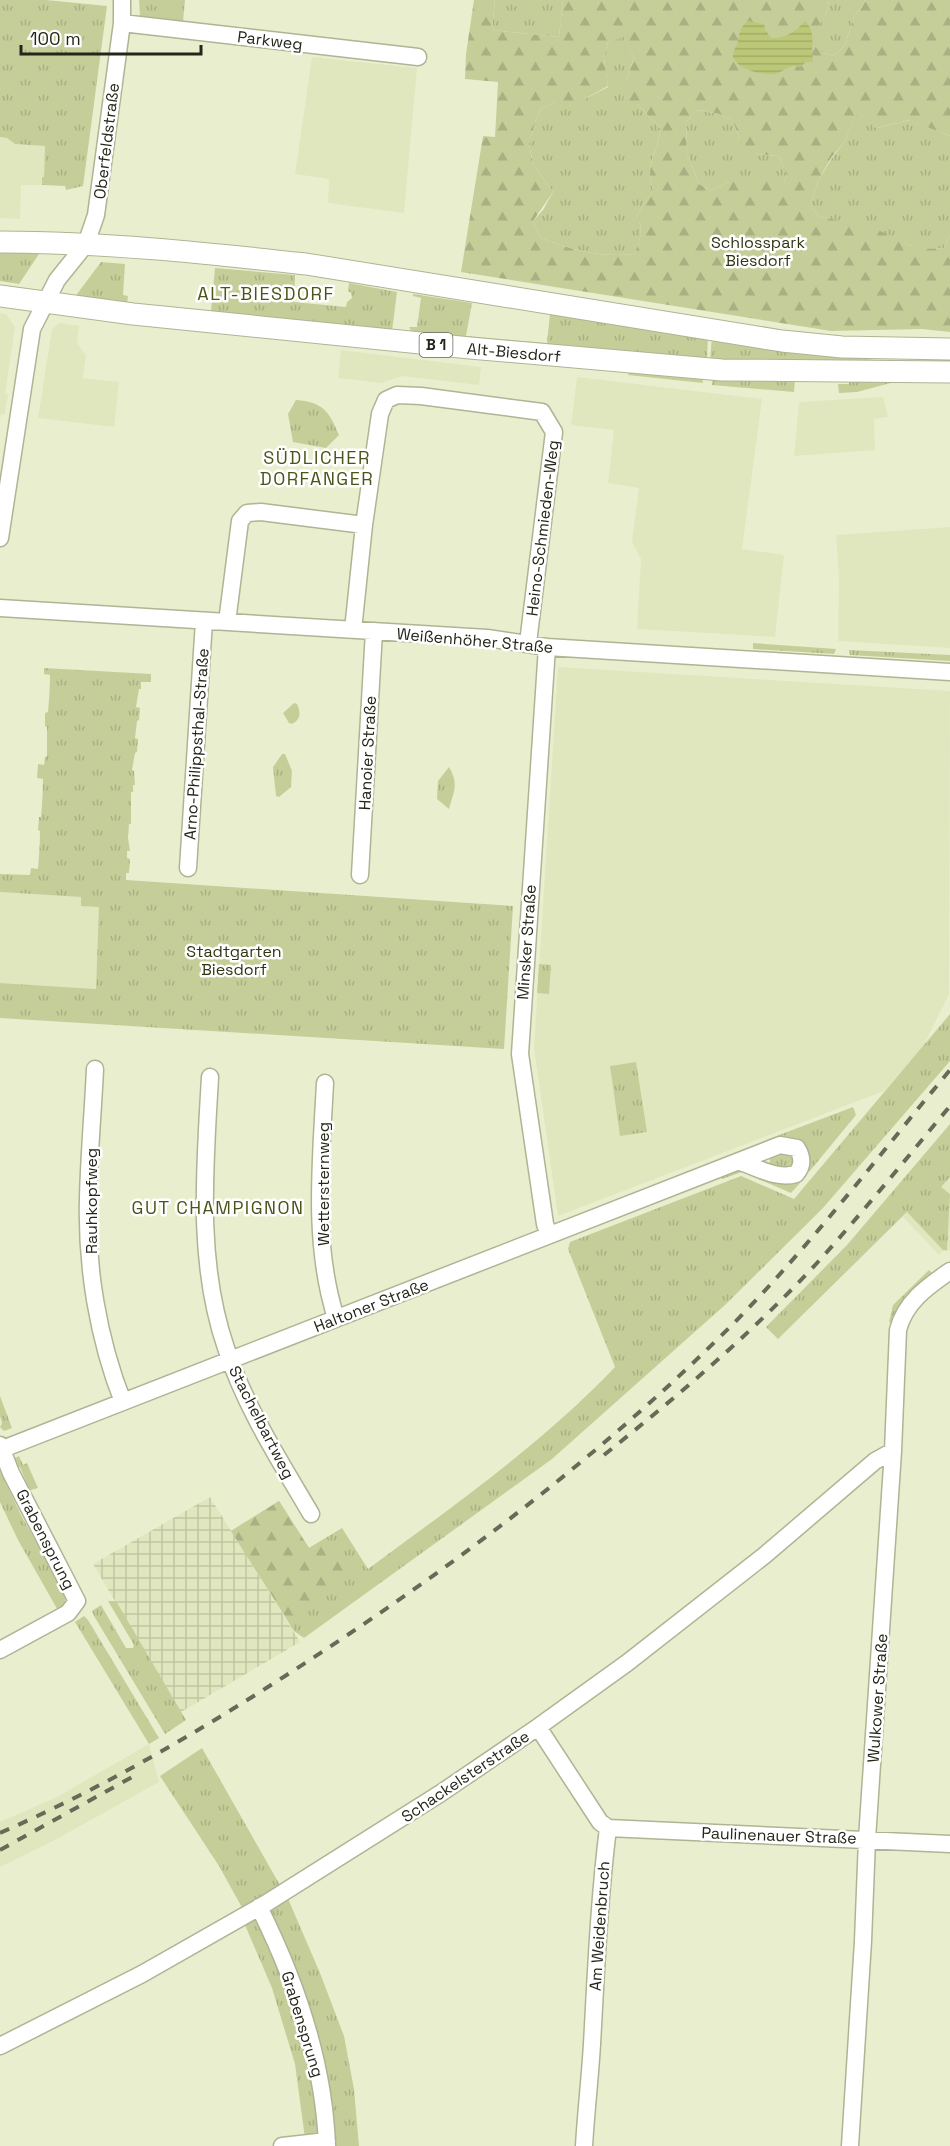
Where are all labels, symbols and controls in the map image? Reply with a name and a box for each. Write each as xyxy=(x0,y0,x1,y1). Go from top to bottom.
scale bar xyxy=(21,18,201,56)
street label: Parkweg xyxy=(236,26,304,55)
text: 100 m xyxy=(30,27,81,50)
street label: Oberfeldstraße xyxy=(89,82,124,200)
park label: Schlosspark Biesdorf xyxy=(711,232,805,271)
district label: ALT-BIESDORF xyxy=(197,282,335,305)
road number: B 1 xyxy=(420,333,452,357)
street label: Alt-Biesdorf xyxy=(466,338,562,367)
street label: Heino-Schmieden-Weg xyxy=(521,439,564,617)
district label: SÜDLICHER DORFANGER xyxy=(260,446,374,490)
street label: Weißenhöher Straße xyxy=(396,623,554,658)
street label: Arno-Philippsthal-Straße xyxy=(179,647,214,841)
street label: Hanoier Straße xyxy=(354,695,381,811)
street label: Minsker Straße xyxy=(512,884,541,1000)
park label: Stadtgarten Biesdorf xyxy=(186,941,282,980)
street label: Wettersternweg xyxy=(313,1122,334,1246)
street label: Rauhkopfweg xyxy=(81,1148,102,1254)
district label: GUT CHAMPIGNON xyxy=(132,1196,304,1219)
street label: Haltoner Straße xyxy=(311,1274,432,1337)
street label: Stachelbartweg xyxy=(224,1362,299,1482)
street label: Grabensprung xyxy=(11,1486,80,1593)
street label: Wulkower Straße xyxy=(863,1633,892,1763)
street label: Schackelsterstraße xyxy=(397,1726,533,1827)
street label: Paulinenauer Straße xyxy=(701,1822,857,1849)
street label: Am Weidenbruch xyxy=(584,1860,615,1992)
street label: Grabensprung xyxy=(276,1969,329,2080)

